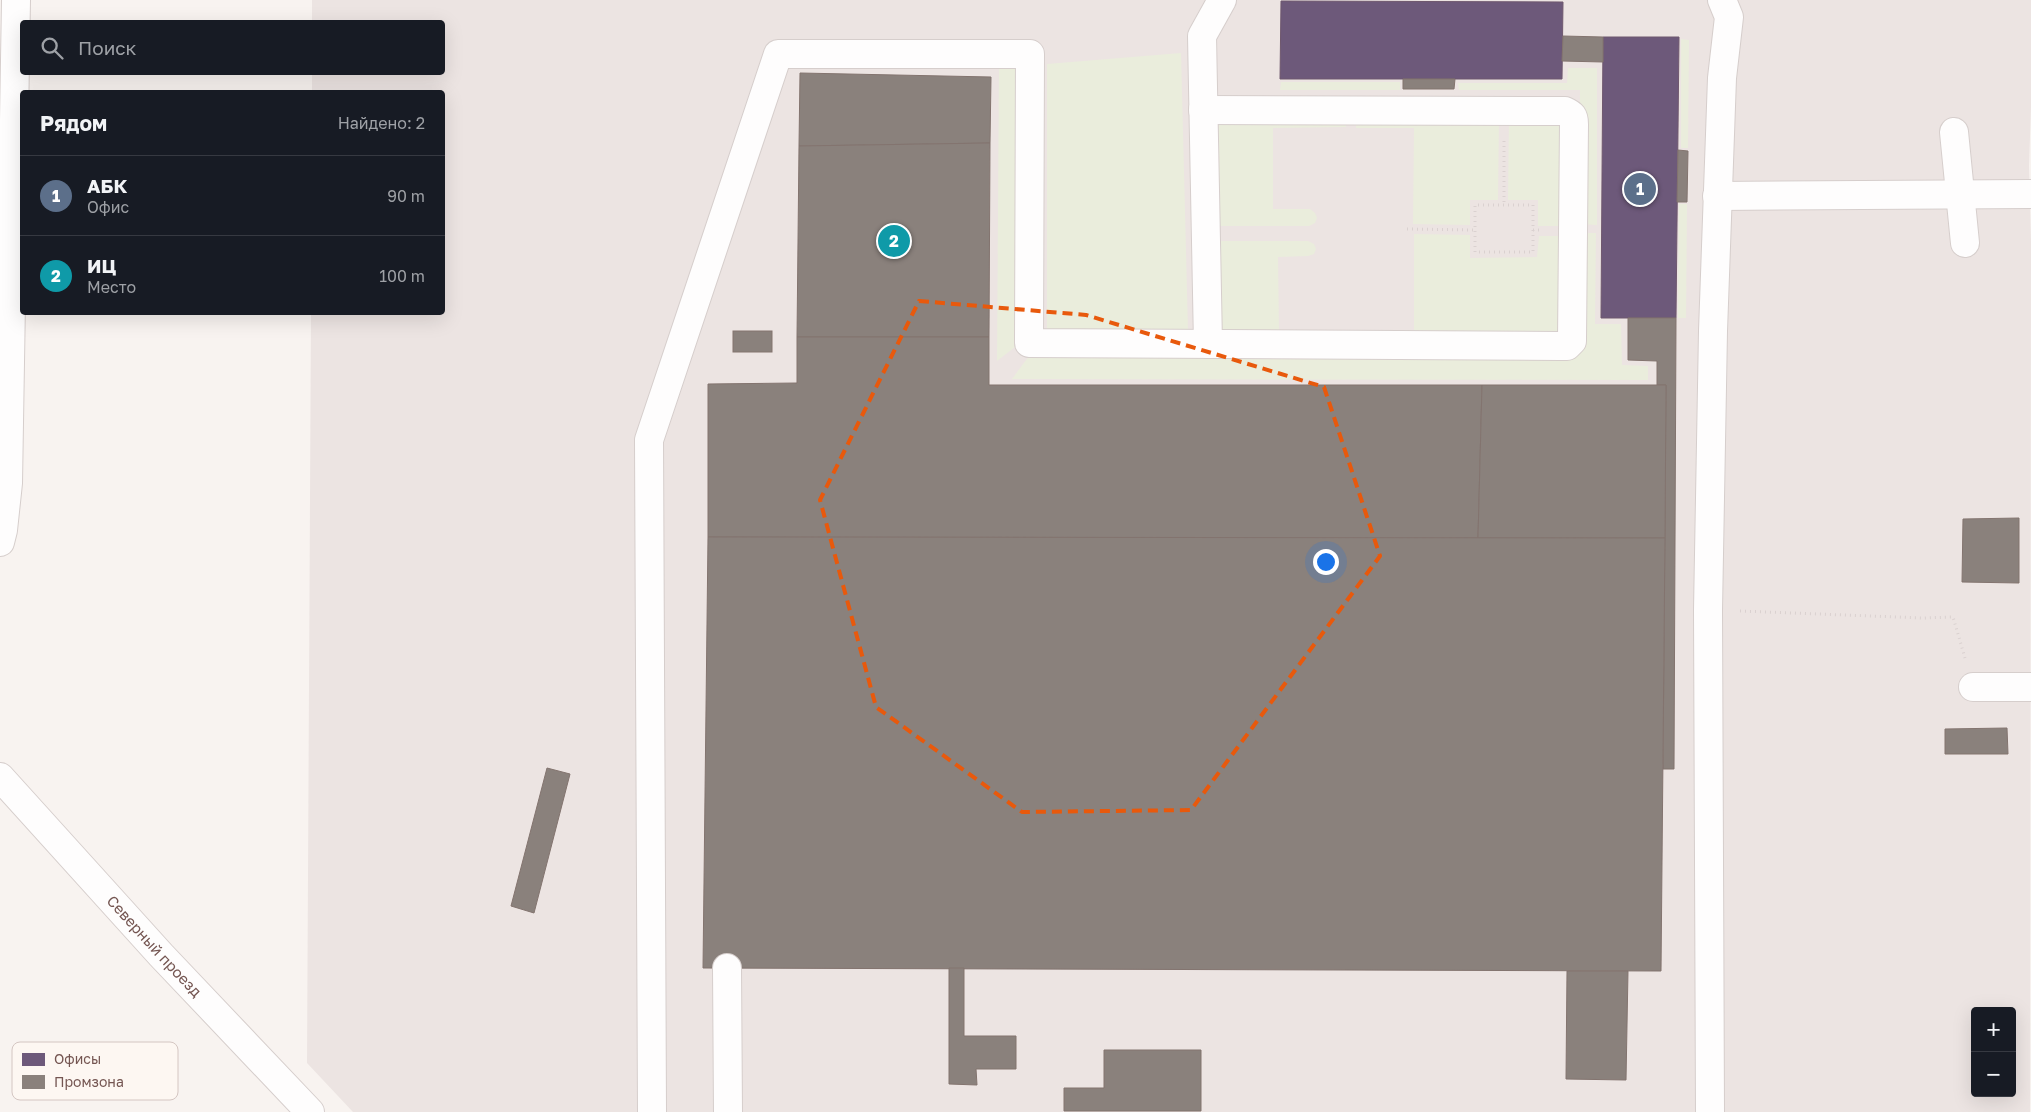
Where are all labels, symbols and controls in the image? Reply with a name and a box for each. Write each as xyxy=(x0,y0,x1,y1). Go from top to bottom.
search box xyxy=(20,20,445,75)
icon: search xyxy=(38,34,66,62)
text: Поиск xyxy=(78,36,137,59)
text: Рядом xyxy=(40,110,107,136)
text: Найдено: 2 xyxy=(338,113,425,133)
pin: 1 xyxy=(1624,170,1656,208)
text: АБК xyxy=(87,174,127,197)
text: 1 xyxy=(52,186,60,206)
text: 90 m xyxy=(387,186,425,206)
text: Офис xyxy=(87,197,129,217)
pin: 2 xyxy=(878,222,910,260)
text: ИЦ xyxy=(87,254,116,277)
text: 2 xyxy=(51,266,61,286)
text: 100 m xyxy=(379,266,425,286)
text: Место xyxy=(87,277,136,297)
your location xyxy=(1313,549,1339,575)
street label: Северный проезд xyxy=(104,891,206,1000)
map controls xyxy=(1971,1007,2016,1097)
button: + xyxy=(1971,1007,2016,1052)
legend xyxy=(12,1042,178,1100)
text: Офисы xyxy=(54,1050,101,1067)
button: − xyxy=(1971,1052,2016,1097)
text: Промзона xyxy=(54,1073,124,1090)

